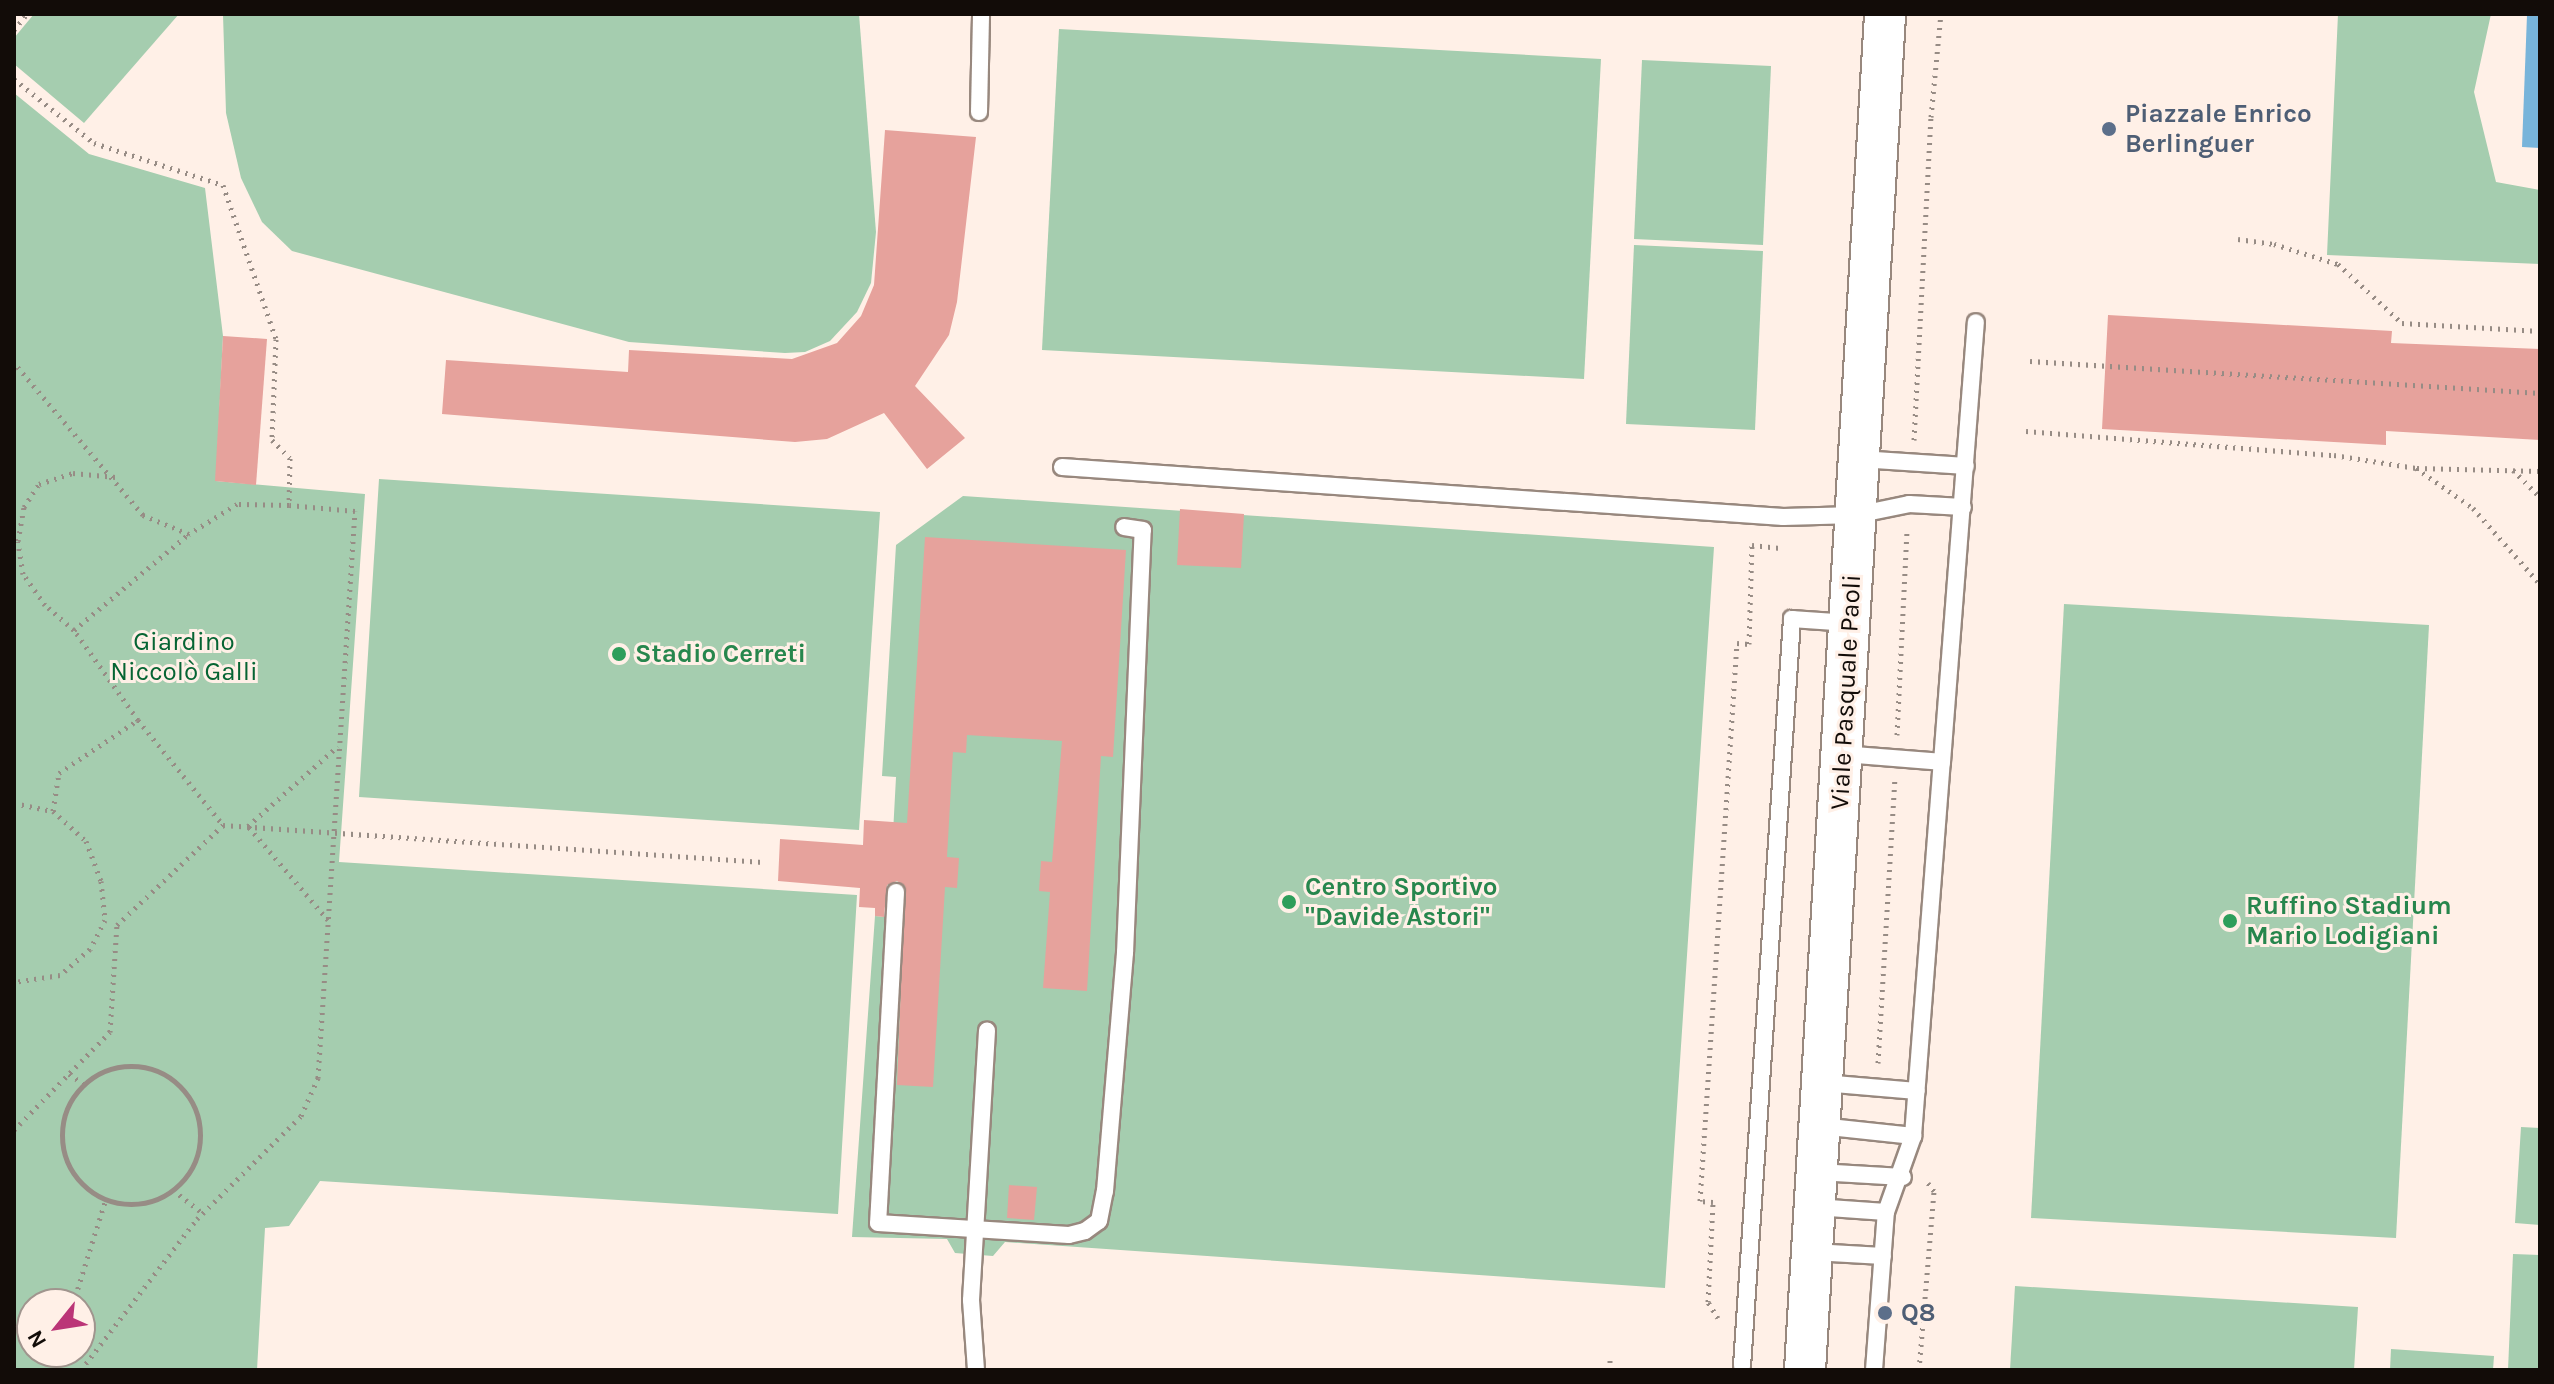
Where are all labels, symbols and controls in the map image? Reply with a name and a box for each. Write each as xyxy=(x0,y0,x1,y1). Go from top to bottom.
place label: Piazzale Enrico Berlinguer xyxy=(2125,98,2312,160)
marker: Piazzale Enrico Berlinguer xyxy=(2100,120,2118,138)
street label: Viale Pasquale Paoli xyxy=(1824,573,1868,811)
park label: Giardino Niccolò Galli xyxy=(110,626,258,688)
place label: Stadio Cerreti xyxy=(635,638,806,670)
marker: Stadio Cerreti xyxy=(610,645,628,663)
place label: Centro Sportivo "Davide Astori" xyxy=(1305,871,1498,932)
place label: Ruffino Stadium Mario Lodigiani xyxy=(2246,890,2452,952)
marker: Centro Sportivo "Davide Astori" xyxy=(1280,893,1298,911)
marker: Ruffino Stadium Mario Lodigiani xyxy=(2221,912,2239,930)
north arrow xyxy=(16,1288,96,1368)
place label: Q8 xyxy=(1901,1297,1936,1329)
marker: Q8 xyxy=(1876,1304,1894,1322)
text: N xyxy=(22,1326,52,1352)

